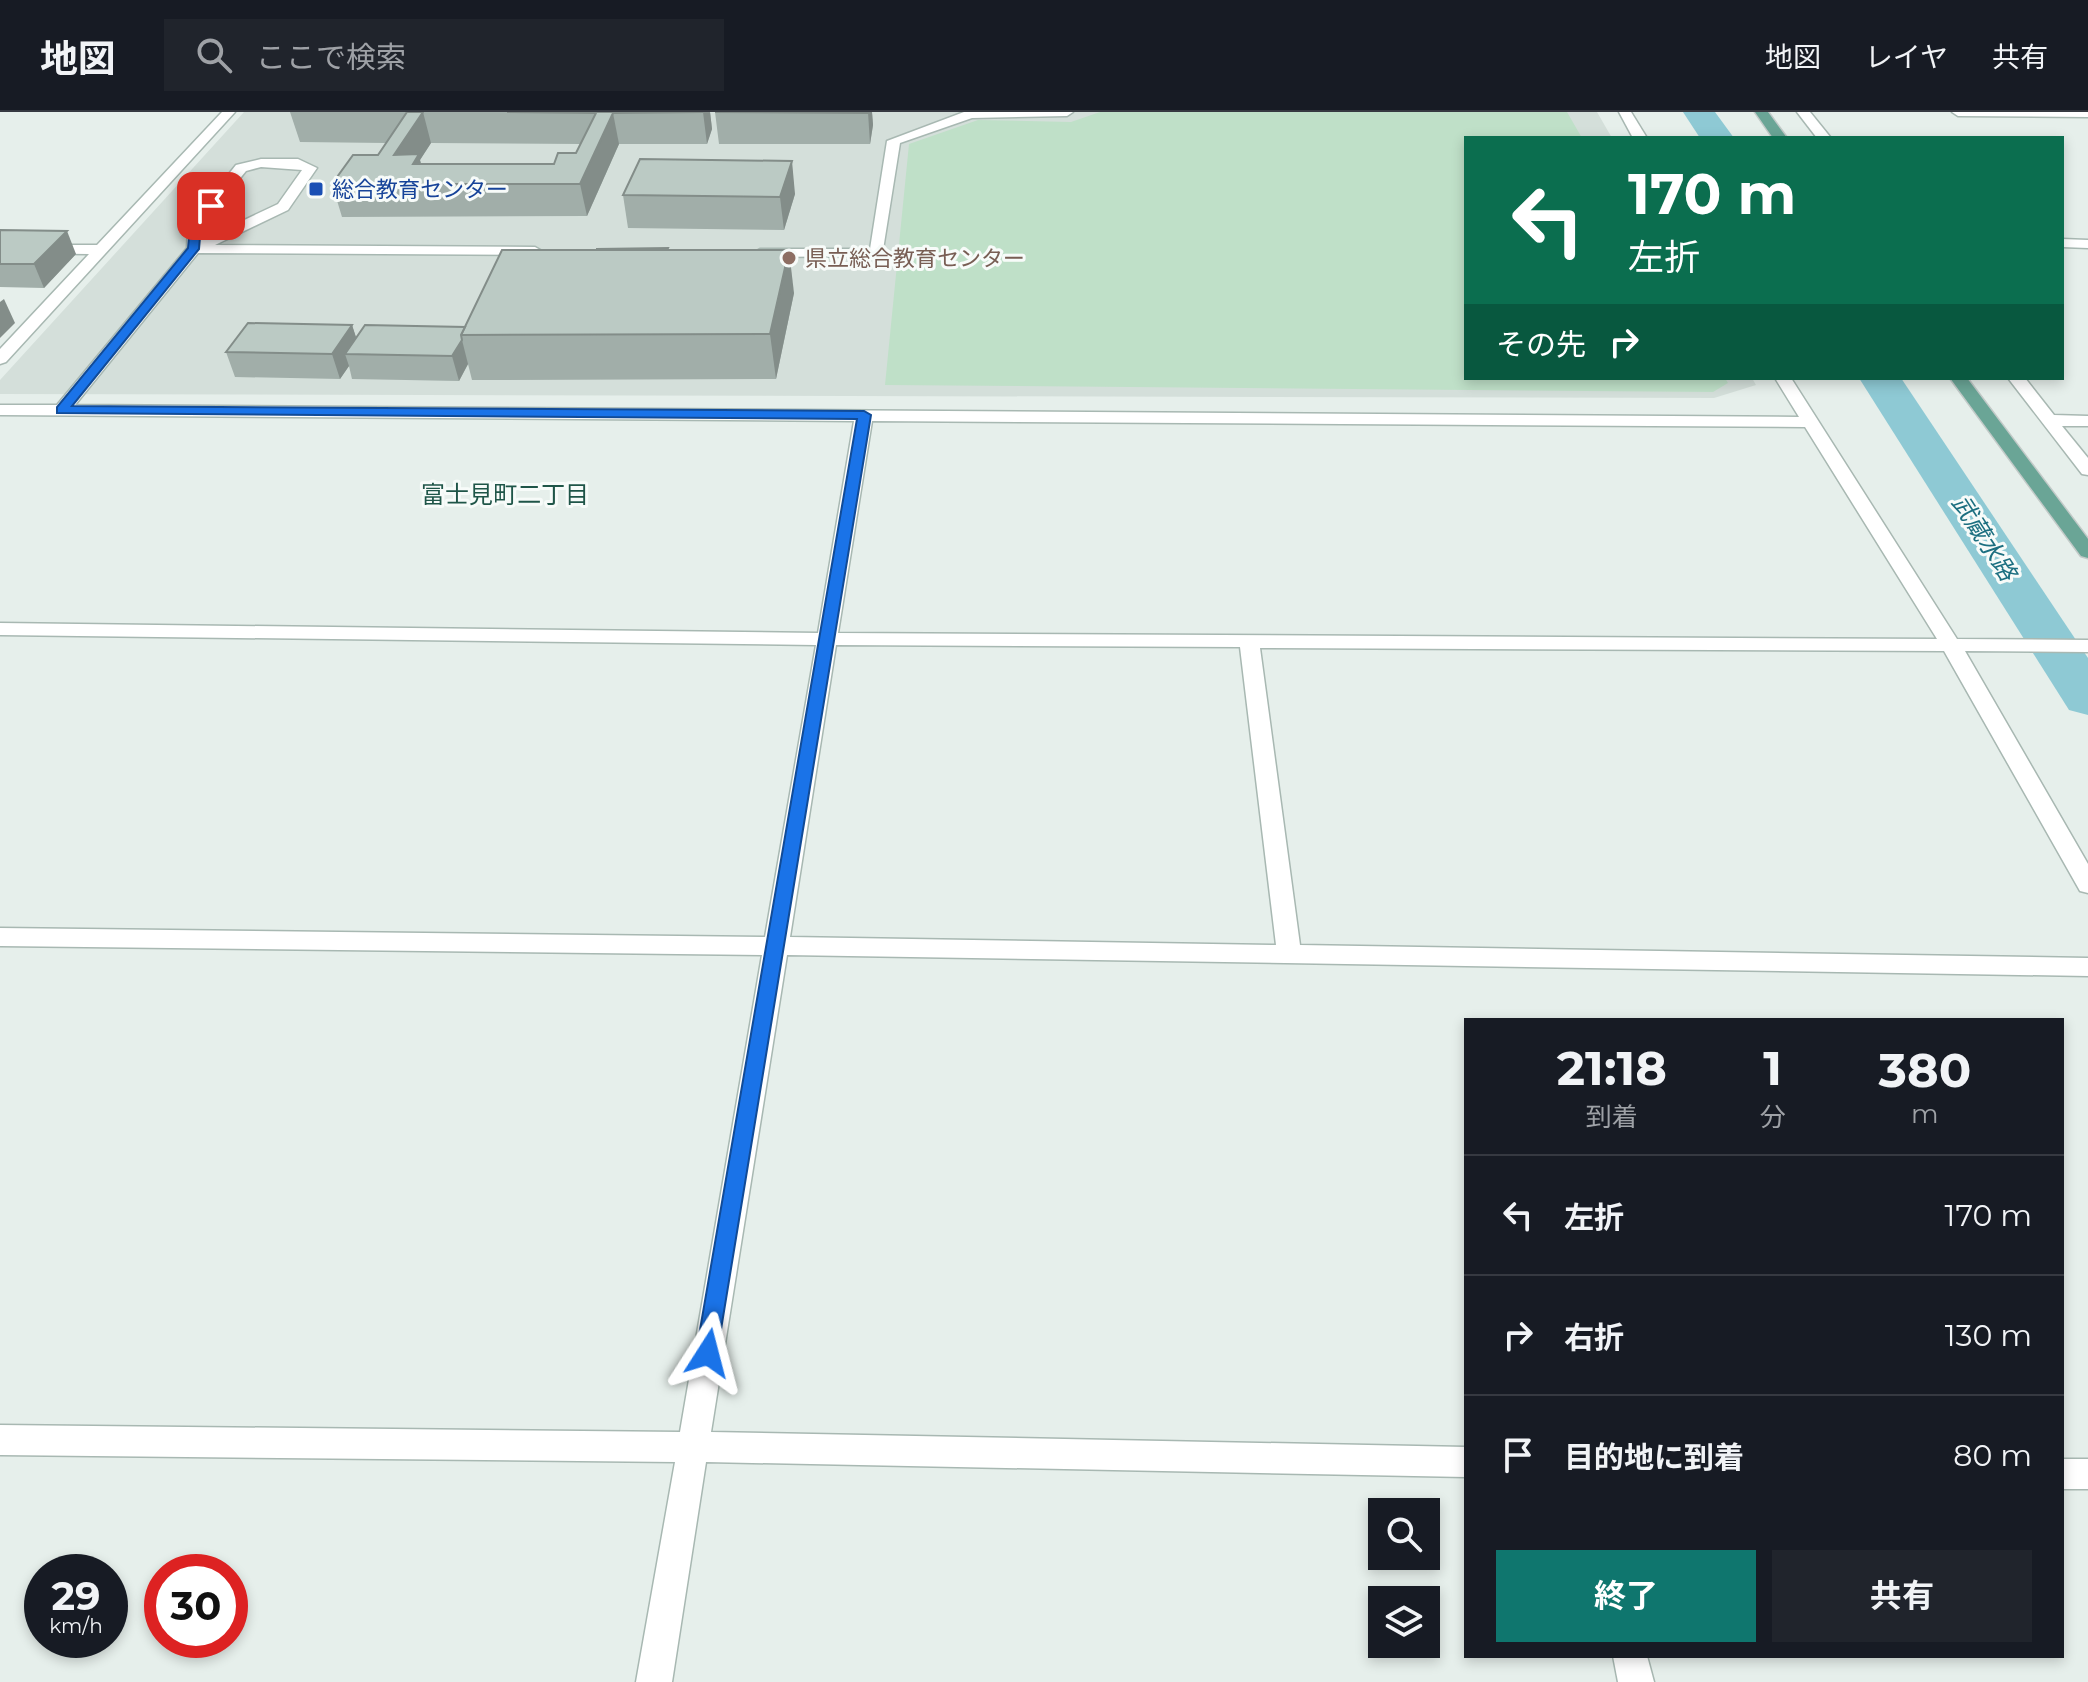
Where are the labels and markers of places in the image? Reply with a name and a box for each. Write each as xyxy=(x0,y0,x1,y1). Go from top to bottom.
pin xyxy=(177,172,245,240)
place label: 総合教育センター xyxy=(332,176,508,203)
marker: 総合教育センター xyxy=(307,180,325,198)
place label: 県立総合教育センター xyxy=(805,245,1025,272)
marker: 県立総合教育センター xyxy=(780,249,798,267)

